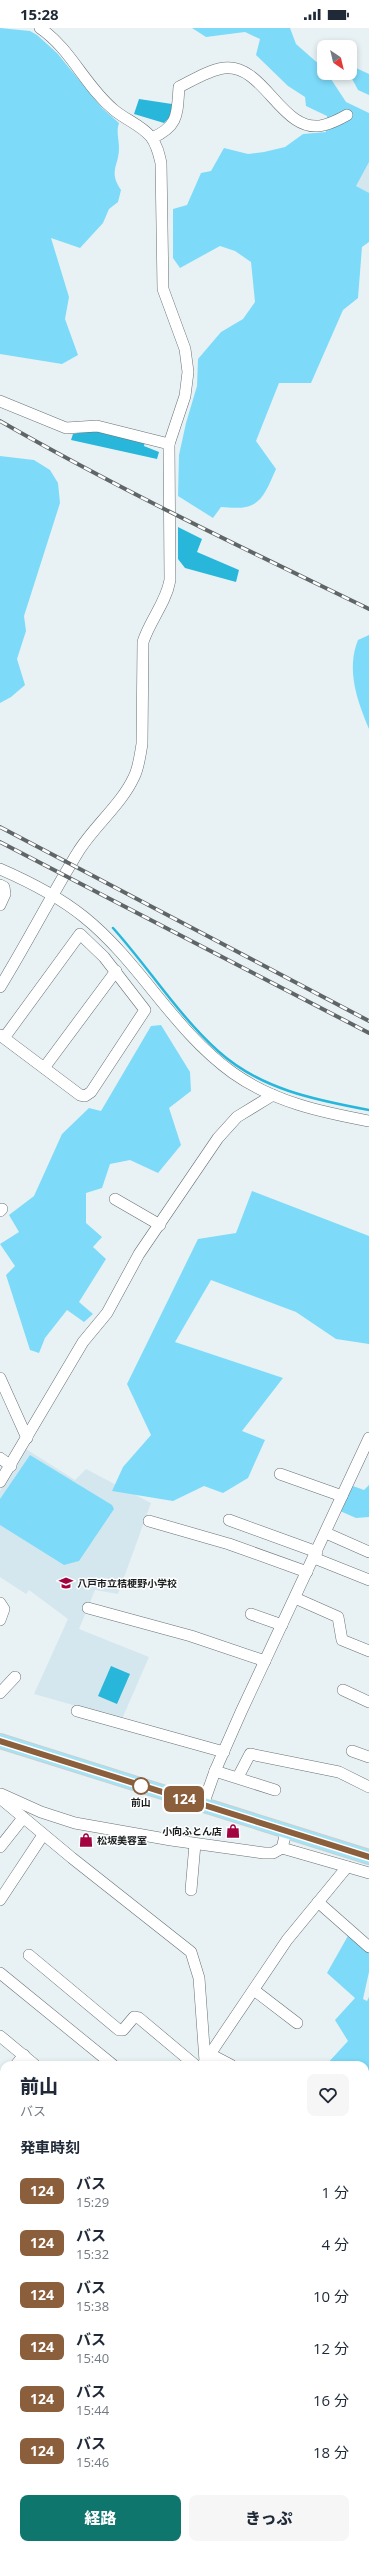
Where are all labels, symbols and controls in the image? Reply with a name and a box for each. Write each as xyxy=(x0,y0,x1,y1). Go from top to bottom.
text: 15:28 xyxy=(20,4,59,24)
north arrow xyxy=(317,40,357,80)
map controls xyxy=(317,40,357,80)
school or university icon: 八戸市立桔梗野小学校 xyxy=(58,1575,74,1591)
place label: 八戸市立桔梗野小学校 xyxy=(77,1576,177,1590)
marker: 前山 xyxy=(132,1777,150,1795)
line badge: 124 xyxy=(161,1786,207,1812)
text: 124 xyxy=(172,1789,196,1808)
place label: 前山 xyxy=(131,1795,151,1809)
shop icon: 小向ふとん店 xyxy=(225,1823,241,1839)
place label: 小向ふとん店 xyxy=(162,1824,222,1838)
shop icon: 松坂美容室 xyxy=(78,1832,94,1848)
place label: 松坂美容室 xyxy=(97,1833,147,1847)
text: 前山 xyxy=(20,2073,58,2099)
button: heart xyxy=(307,2074,349,2116)
text: バス xyxy=(20,2102,46,2120)
text: 発車時刻 xyxy=(20,2137,80,2157)
text: バス xyxy=(76,2173,106,2193)
text: 124 xyxy=(30,2181,54,2200)
text: 1 分 xyxy=(322,2182,349,2202)
text: 15:29 xyxy=(76,2193,109,2211)
text: バス xyxy=(76,2225,106,2245)
text: 124 xyxy=(30,2233,54,2252)
text: 4 分 xyxy=(322,2234,349,2254)
text: 15:32 xyxy=(76,2245,109,2263)
text: バス xyxy=(76,2277,106,2297)
text: 124 xyxy=(30,2285,54,2304)
text: 10 分 xyxy=(313,2286,349,2306)
text: 15:38 xyxy=(76,2297,109,2315)
text: バス xyxy=(76,2329,106,2349)
text: 124 xyxy=(30,2337,54,2356)
text: 12 分 xyxy=(313,2338,349,2358)
text: 15:40 xyxy=(76,2349,109,2367)
text: バス xyxy=(76,2381,106,2401)
text: 124 xyxy=(30,2389,54,2408)
text: 16 分 xyxy=(313,2390,349,2410)
text: 15:44 xyxy=(76,2401,109,2419)
text: バス xyxy=(76,2433,106,2453)
text: 124 xyxy=(30,2441,54,2460)
text: 18 分 xyxy=(313,2442,349,2462)
text: 15:46 xyxy=(76,2453,109,2471)
button: 経路 xyxy=(20,2495,181,2541)
button: きっぷ xyxy=(189,2495,349,2541)

